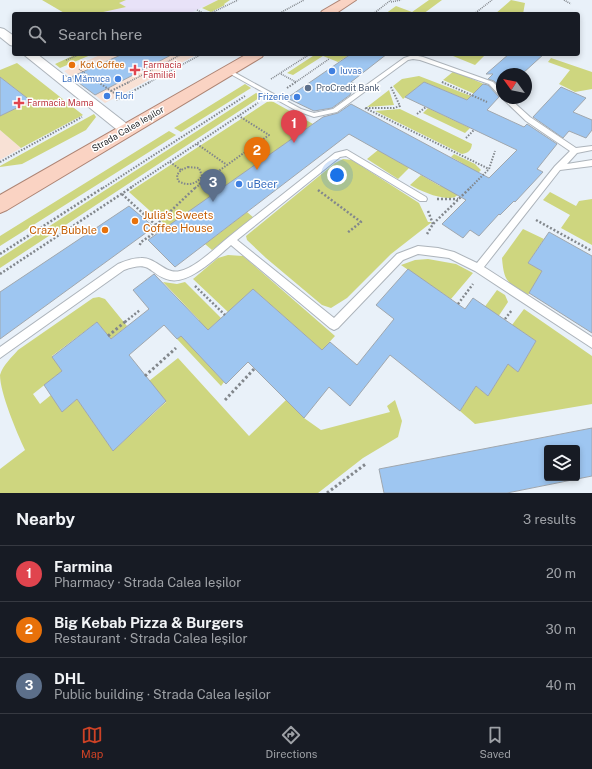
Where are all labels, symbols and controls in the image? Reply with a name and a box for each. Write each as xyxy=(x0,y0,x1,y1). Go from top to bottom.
search box xyxy=(12,12,580,56)
icon: search xyxy=(26,23,48,45)
text: Search here xyxy=(58,26,142,43)
place label: Kot Coffee xyxy=(80,59,125,70)
place label: Farmacia Familiei xyxy=(143,59,182,80)
marker: Kot Coffee xyxy=(67,60,77,70)
marker: Farmacia Familiei xyxy=(130,65,140,75)
place label: Iuvas xyxy=(340,65,362,76)
marker: Iuvas xyxy=(327,66,337,76)
north arrow xyxy=(496,68,532,104)
place label: La Mămuca xyxy=(62,73,110,84)
marker: La Mămuca xyxy=(113,74,123,84)
place label: ProCredit Bank xyxy=(316,82,380,93)
marker: ProCredit Bank xyxy=(303,83,313,93)
place label: Flori xyxy=(115,90,134,101)
marker: Flori xyxy=(102,91,112,101)
place label: Frizerie xyxy=(258,91,289,102)
marker: Frizerie xyxy=(292,92,302,102)
place label: Farmacia Mama xyxy=(27,97,93,108)
marker: Farmacia Mama xyxy=(14,98,24,108)
street label: Strada Calea Ieșilor xyxy=(90,103,166,154)
pin: 1 xyxy=(281,110,307,143)
pin: 2 xyxy=(244,137,270,170)
your location xyxy=(327,165,347,185)
pin: 3 xyxy=(200,169,226,202)
place label: uBeer xyxy=(247,178,278,190)
marker: uBeer xyxy=(234,179,244,189)
place label: Julia's Sweets Coffee House xyxy=(143,209,214,234)
marker: Julia's Sweets Coffee House xyxy=(130,216,140,226)
place label: Crazy Bubble xyxy=(29,224,97,236)
marker: Crazy Bubble xyxy=(100,225,110,235)
map controls xyxy=(544,445,580,481)
button: layers xyxy=(544,445,580,481)
text: Nearby xyxy=(16,509,75,529)
text: 3 results xyxy=(523,512,576,527)
text: Farmina xyxy=(54,558,113,575)
text: 1 xyxy=(26,566,32,581)
text: 20 m xyxy=(546,566,576,581)
text: Pharmacy · Strada Calea Ieșilor xyxy=(54,575,241,590)
text: Big Kebab Pizza & Burgers xyxy=(54,614,243,631)
text: 2 xyxy=(25,622,33,637)
text: 30 m xyxy=(546,622,576,637)
text: Restaurant · Strada Calea Ieșilor xyxy=(54,631,247,646)
text: DHL xyxy=(54,670,85,687)
text: 3 xyxy=(25,678,33,693)
text: 40 m xyxy=(545,678,576,693)
text: Public building · Strada Calea Ieșilor xyxy=(54,687,271,702)
tab: Map xyxy=(81,724,103,760)
tab: Directions xyxy=(266,724,317,760)
tab: Saved xyxy=(479,724,511,760)

